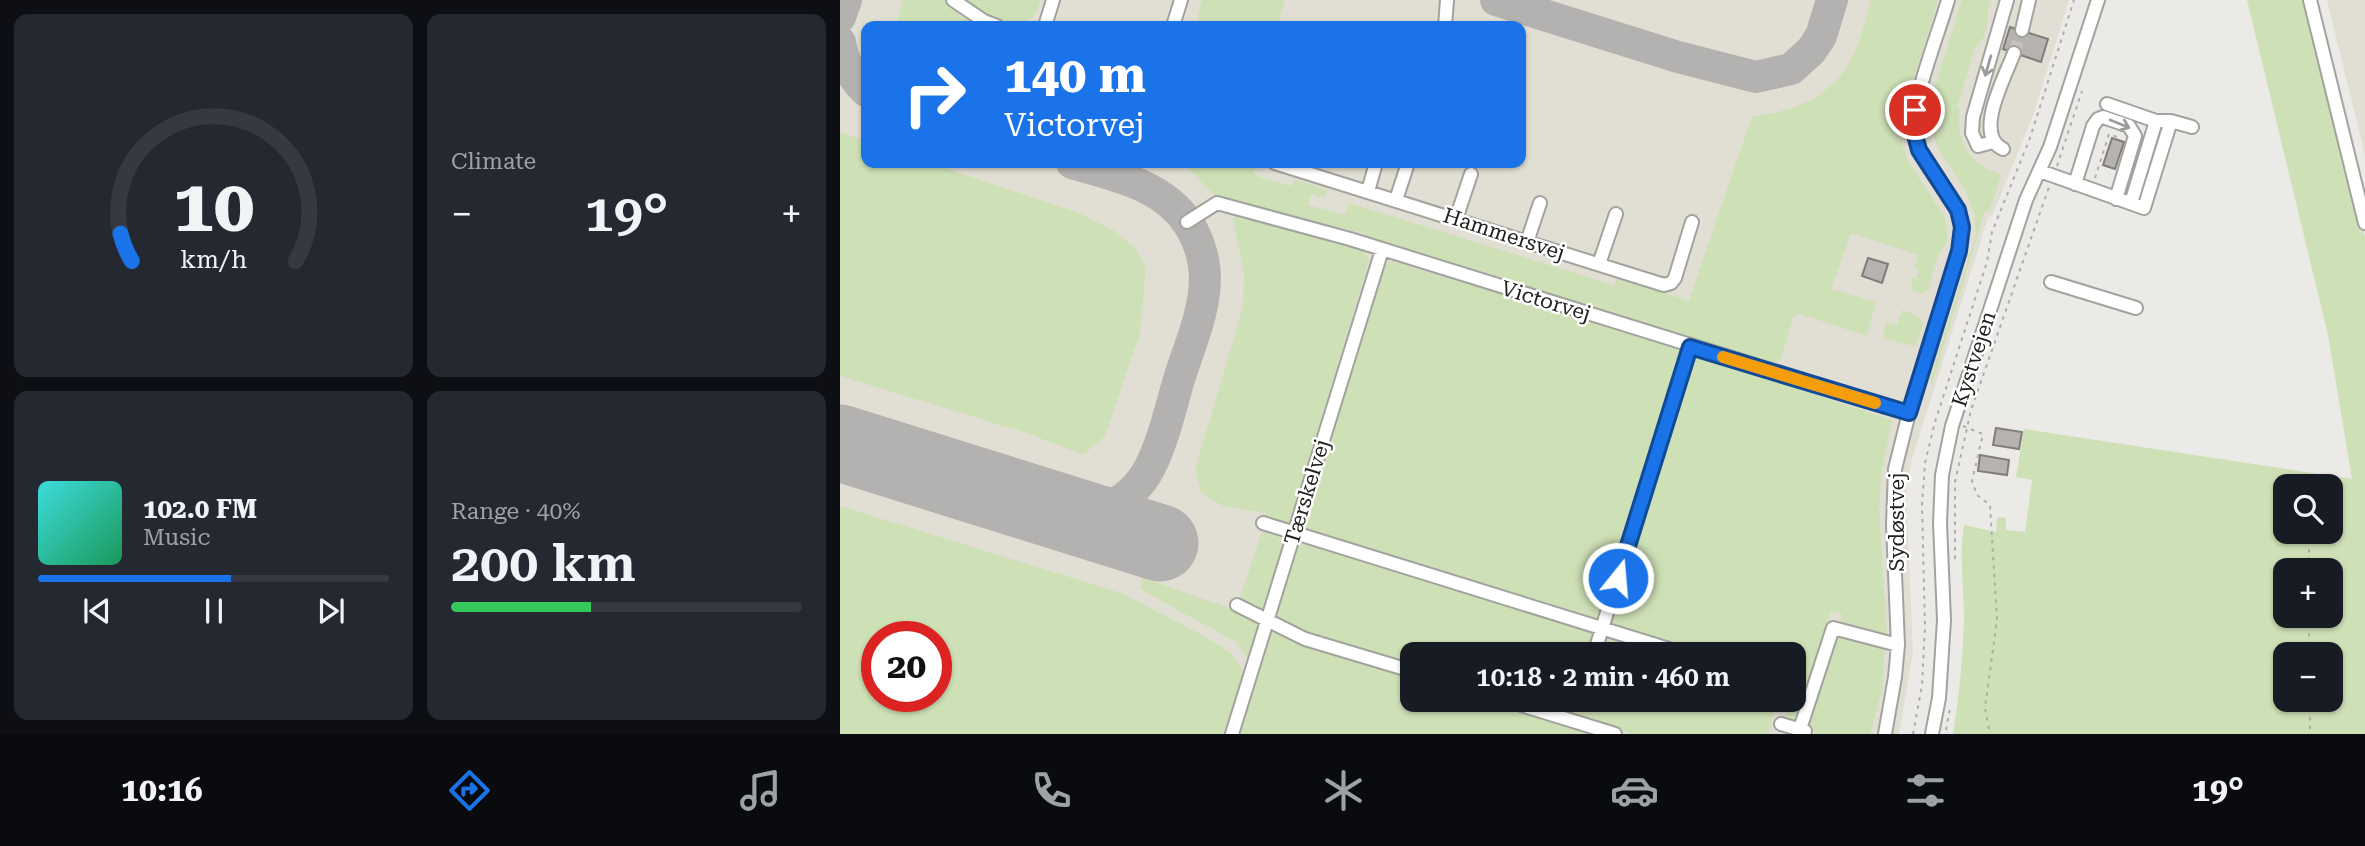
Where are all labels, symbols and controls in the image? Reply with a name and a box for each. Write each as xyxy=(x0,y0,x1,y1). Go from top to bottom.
text: 140 m xyxy=(1004,47,1146,104)
icon: right xyxy=(889,49,980,140)
one-way arrow xyxy=(1981,54,1994,76)
pin xyxy=(1885,80,1945,140)
icon: arrive xyxy=(1896,91,1934,129)
text: Victorvej xyxy=(1004,106,1145,144)
one-way arrow xyxy=(2109,118,2130,131)
text: Climate xyxy=(451,148,536,175)
text: 10 xyxy=(173,165,254,250)
text: 19° xyxy=(585,183,668,244)
text: − xyxy=(451,192,472,236)
text: + xyxy=(781,192,802,236)
street label: Hammersvej xyxy=(1440,203,1568,265)
text: km/h xyxy=(180,245,247,274)
street label: Victorvej xyxy=(1498,276,1594,326)
street label: Kystvejen xyxy=(1947,308,2001,410)
street label: Tærskelvej xyxy=(1280,436,1334,548)
street label: Sydøstvej xyxy=(1885,473,1909,571)
map controls xyxy=(2273,474,2343,712)
button: search xyxy=(2273,474,2343,544)
text: 102.0 FM xyxy=(143,494,257,524)
text: Range · 40% xyxy=(451,498,580,525)
text: Music xyxy=(143,524,210,551)
text: 200 km xyxy=(451,533,636,594)
position arrow xyxy=(1581,541,1655,615)
button: + xyxy=(2273,558,2343,628)
icon: previous xyxy=(78,592,116,630)
icon: pause xyxy=(195,592,233,630)
icon: next xyxy=(312,592,350,630)
speed limit sign: 20 xyxy=(861,621,952,712)
button: − xyxy=(2273,642,2343,712)
text: 10:18 · 2 min · 460 m xyxy=(1476,662,1730,692)
icon: directions xyxy=(445,766,494,815)
icon: music xyxy=(736,766,785,815)
icon: phone xyxy=(1027,766,1076,815)
icon: climate xyxy=(1319,766,1368,815)
icon: car xyxy=(1610,766,1659,815)
icon: filters xyxy=(1901,766,1950,815)
text: 10:16 xyxy=(121,771,203,809)
text: 19° xyxy=(2192,771,2244,809)

